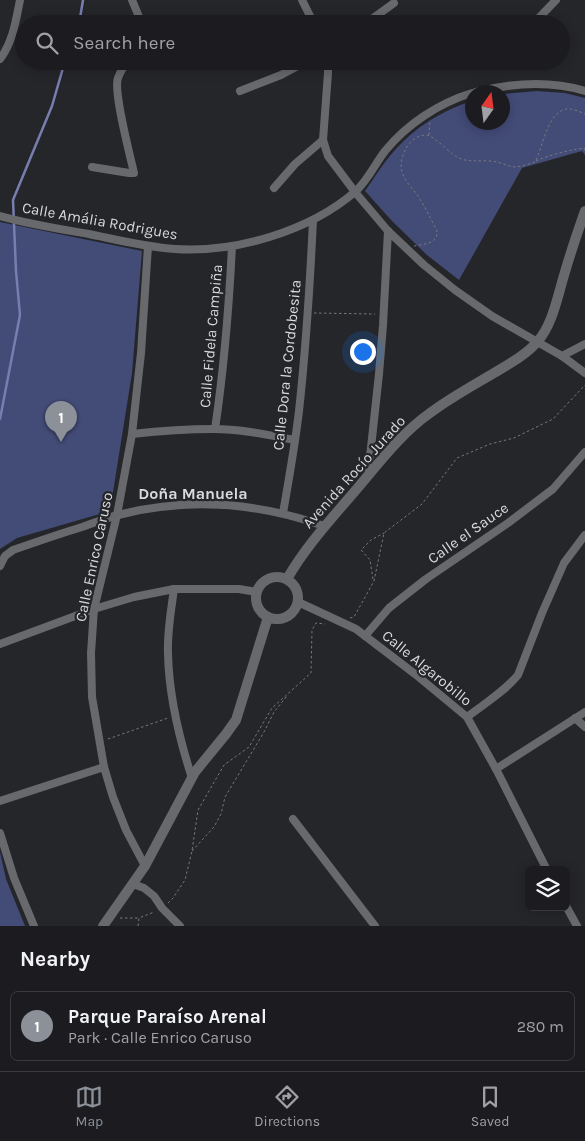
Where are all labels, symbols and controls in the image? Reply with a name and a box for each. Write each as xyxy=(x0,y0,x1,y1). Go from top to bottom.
search box xyxy=(15,15,570,70)
icon: search xyxy=(33,29,61,57)
text: Search here xyxy=(73,32,175,54)
north arrow xyxy=(465,85,510,130)
street label: Calle Amália Rodrigues xyxy=(21,198,179,244)
street label: Calle Fidela Campiña xyxy=(196,263,226,409)
street label: Calle Dora la Cordobesita xyxy=(269,279,305,451)
your location xyxy=(350,339,376,365)
pin: 1 xyxy=(45,401,77,442)
street label: Avenida Rocío Jurado xyxy=(299,412,409,532)
district label: Doña Manuela xyxy=(138,484,248,503)
street label: Calle Enrico Caruso xyxy=(71,491,117,623)
street label: Calle el Sauce xyxy=(424,499,512,567)
street label: Calle Algarobillo xyxy=(379,626,475,710)
map controls xyxy=(525,866,570,911)
button: layers xyxy=(525,866,570,911)
text: Nearby xyxy=(20,947,90,971)
text: Parque Paraíso Arenal xyxy=(68,1006,267,1028)
text: 1 xyxy=(34,1017,40,1036)
text: 280 m xyxy=(517,1017,564,1036)
text: Park · Calle Enrico Caruso xyxy=(68,1028,252,1047)
tab: Map xyxy=(75,1083,103,1130)
tab: Directions xyxy=(254,1083,320,1130)
tab: Saved xyxy=(471,1083,510,1130)

